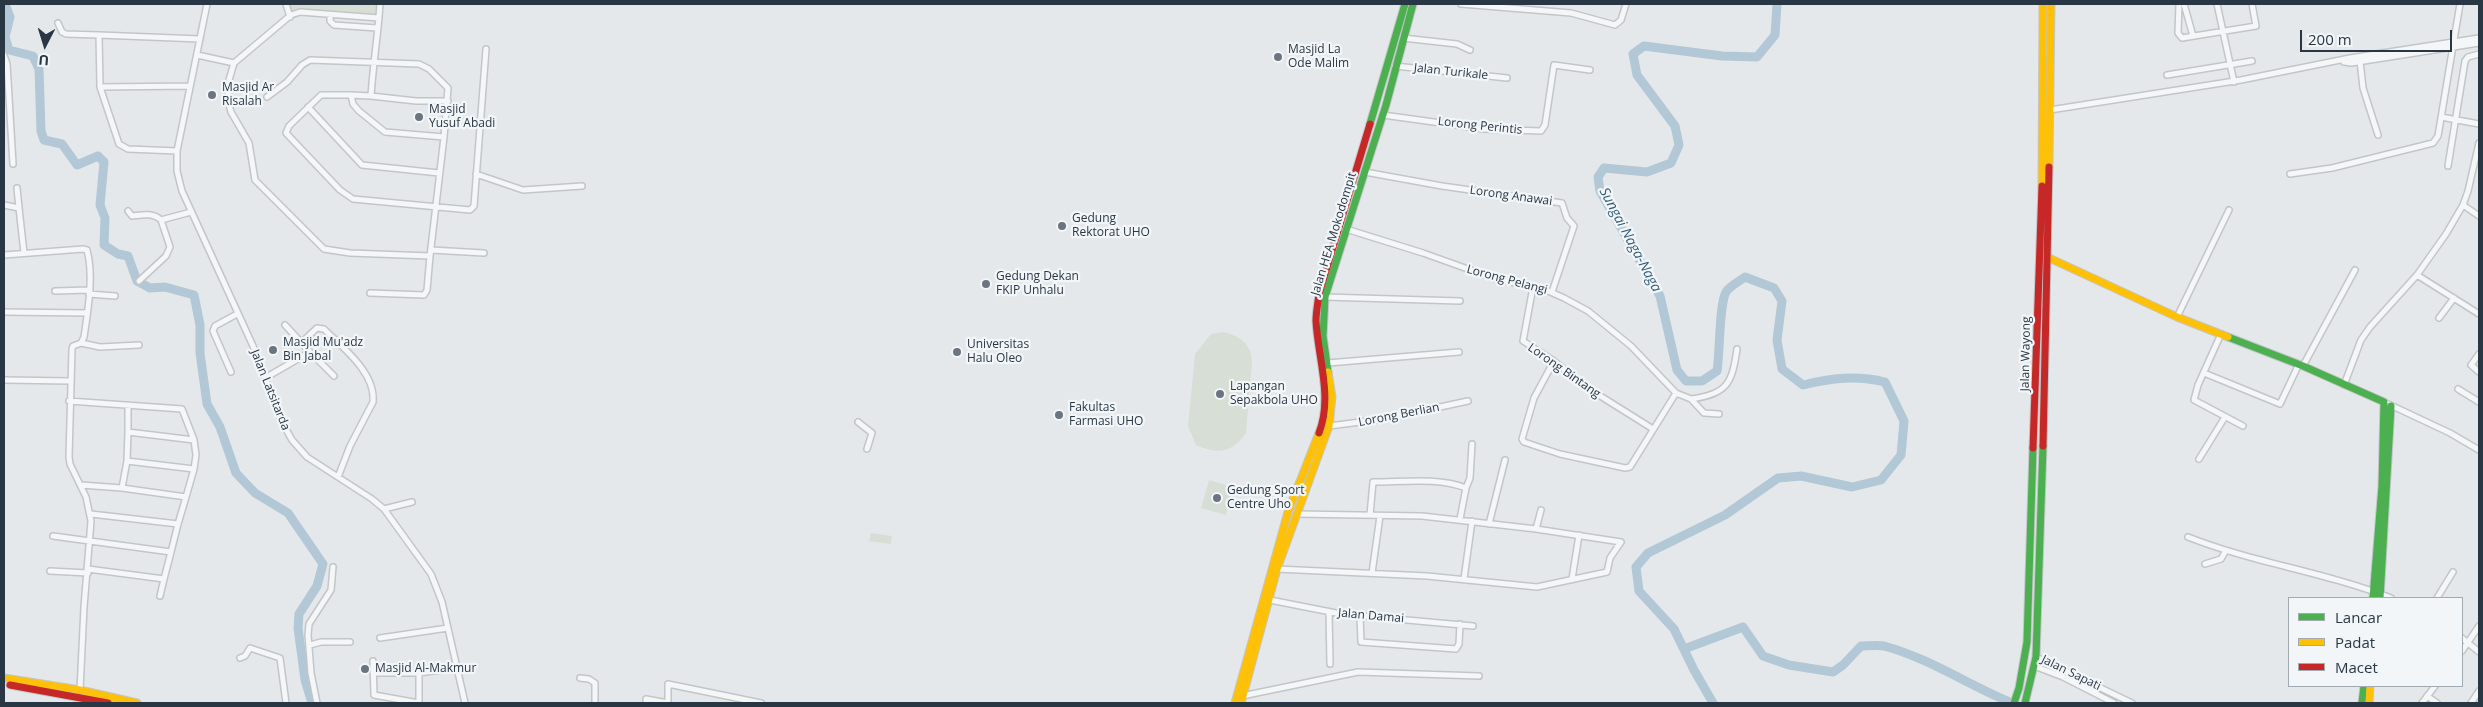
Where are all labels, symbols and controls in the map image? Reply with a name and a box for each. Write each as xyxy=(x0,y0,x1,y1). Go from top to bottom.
north arrow xyxy=(20,20,70,70)
scale bar xyxy=(2303,20,2456,52)
text: 200 m xyxy=(2308,29,2352,49)
place label: Masjid La Ode Malim xyxy=(1288,43,1349,71)
text: U xyxy=(38,51,50,70)
marker: Masjid La Ode Malim xyxy=(1272,51,1284,63)
street label: Jalan Turikale xyxy=(1413,61,1489,83)
place label: Masjid Ar Risalah xyxy=(222,81,274,109)
marker: Masjid Ar Risalah xyxy=(206,89,218,101)
place label: Masjid Yusuf Abadi xyxy=(429,103,495,131)
marker: Masjid Yusuf Abadi xyxy=(413,111,425,123)
street label: Lorong Perintis xyxy=(1437,114,1523,138)
street label: Jalan HEA Mokodompit xyxy=(1308,171,1360,297)
street label: Lorong Anawai xyxy=(1469,183,1553,209)
water label: Sungai Naga-Naga xyxy=(1595,185,1665,295)
place label: Gedung Rektorat UHO xyxy=(1072,212,1150,240)
marker: Gedung Rektorat UHO xyxy=(1056,220,1068,232)
street label: Lorong Pelangi xyxy=(1465,262,1549,298)
place label: Gedung Dekan FKIP Unhalu xyxy=(996,270,1079,298)
marker: Gedung Dekan FKIP Unhalu xyxy=(980,278,992,290)
street label: Jalan Wayong xyxy=(2018,316,2034,392)
place label: Masjid Mu'adz Bin Jabal xyxy=(283,336,363,364)
place label: Universitas Halu Oleo xyxy=(967,338,1029,366)
street label: Lorong Bintang xyxy=(1525,341,1603,401)
marker: Masjid Mu'adz Bin Jabal xyxy=(267,344,279,356)
marker: Universitas Halu Oleo xyxy=(951,346,963,358)
street label: Jalan Latsitarda xyxy=(247,347,293,433)
place label: Lapangan Sepakbola UHO xyxy=(1230,380,1318,408)
marker: Lapangan Sepakbola UHO xyxy=(1214,388,1226,400)
street label: Lorong Berlian xyxy=(1357,400,1441,430)
place label: Fakultas Farmasi UHO xyxy=(1069,401,1143,429)
marker: Fakultas Farmasi UHO xyxy=(1053,409,1065,421)
place label: Gedung Sport Centre Uho xyxy=(1227,484,1304,512)
marker: Gedung Sport Centre Uho xyxy=(1211,492,1223,504)
legend xyxy=(2288,597,2463,687)
street label: Jalan Damai xyxy=(1337,606,1405,626)
text: Lancar xyxy=(2335,607,2382,627)
text: Padat xyxy=(2335,632,2375,652)
street label: Jalan Sapati xyxy=(2039,652,2103,694)
text: Macet xyxy=(2335,657,2378,677)
place label: Masjid Al-Makmur xyxy=(375,662,476,676)
marker: Masjid Al-Makmur xyxy=(359,663,371,675)

